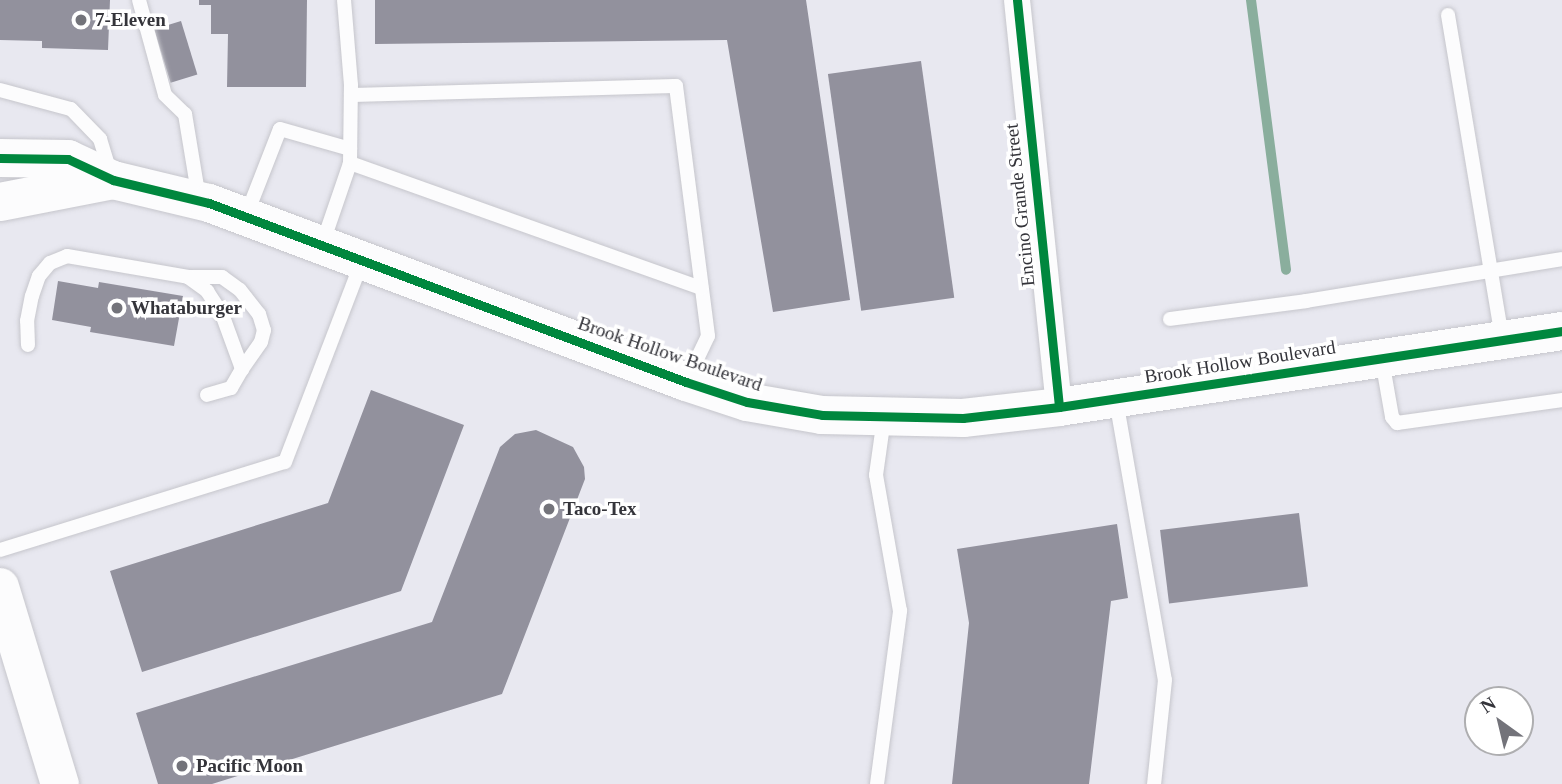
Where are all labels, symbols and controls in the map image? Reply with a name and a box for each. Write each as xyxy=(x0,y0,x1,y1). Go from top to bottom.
place label: 7-Eleven xyxy=(95,9,166,31)
marker: 7-Eleven xyxy=(73,12,89,28)
street label: Encino Grande Street xyxy=(1000,122,1040,288)
place label: Whataburger xyxy=(131,297,242,319)
marker: Whataburger xyxy=(109,300,125,316)
street label: Brook Hollow Boulevard xyxy=(575,312,765,396)
street label: Brook Hollow Boulevard xyxy=(1143,336,1337,388)
place label: Taco-Tex xyxy=(563,498,637,520)
marker: Taco-Tex xyxy=(541,501,557,517)
north arrow xyxy=(1464,686,1534,756)
text: N xyxy=(1477,692,1500,717)
place label: Pacific Moon xyxy=(196,755,303,777)
marker: Pacific Moon xyxy=(174,758,190,774)

